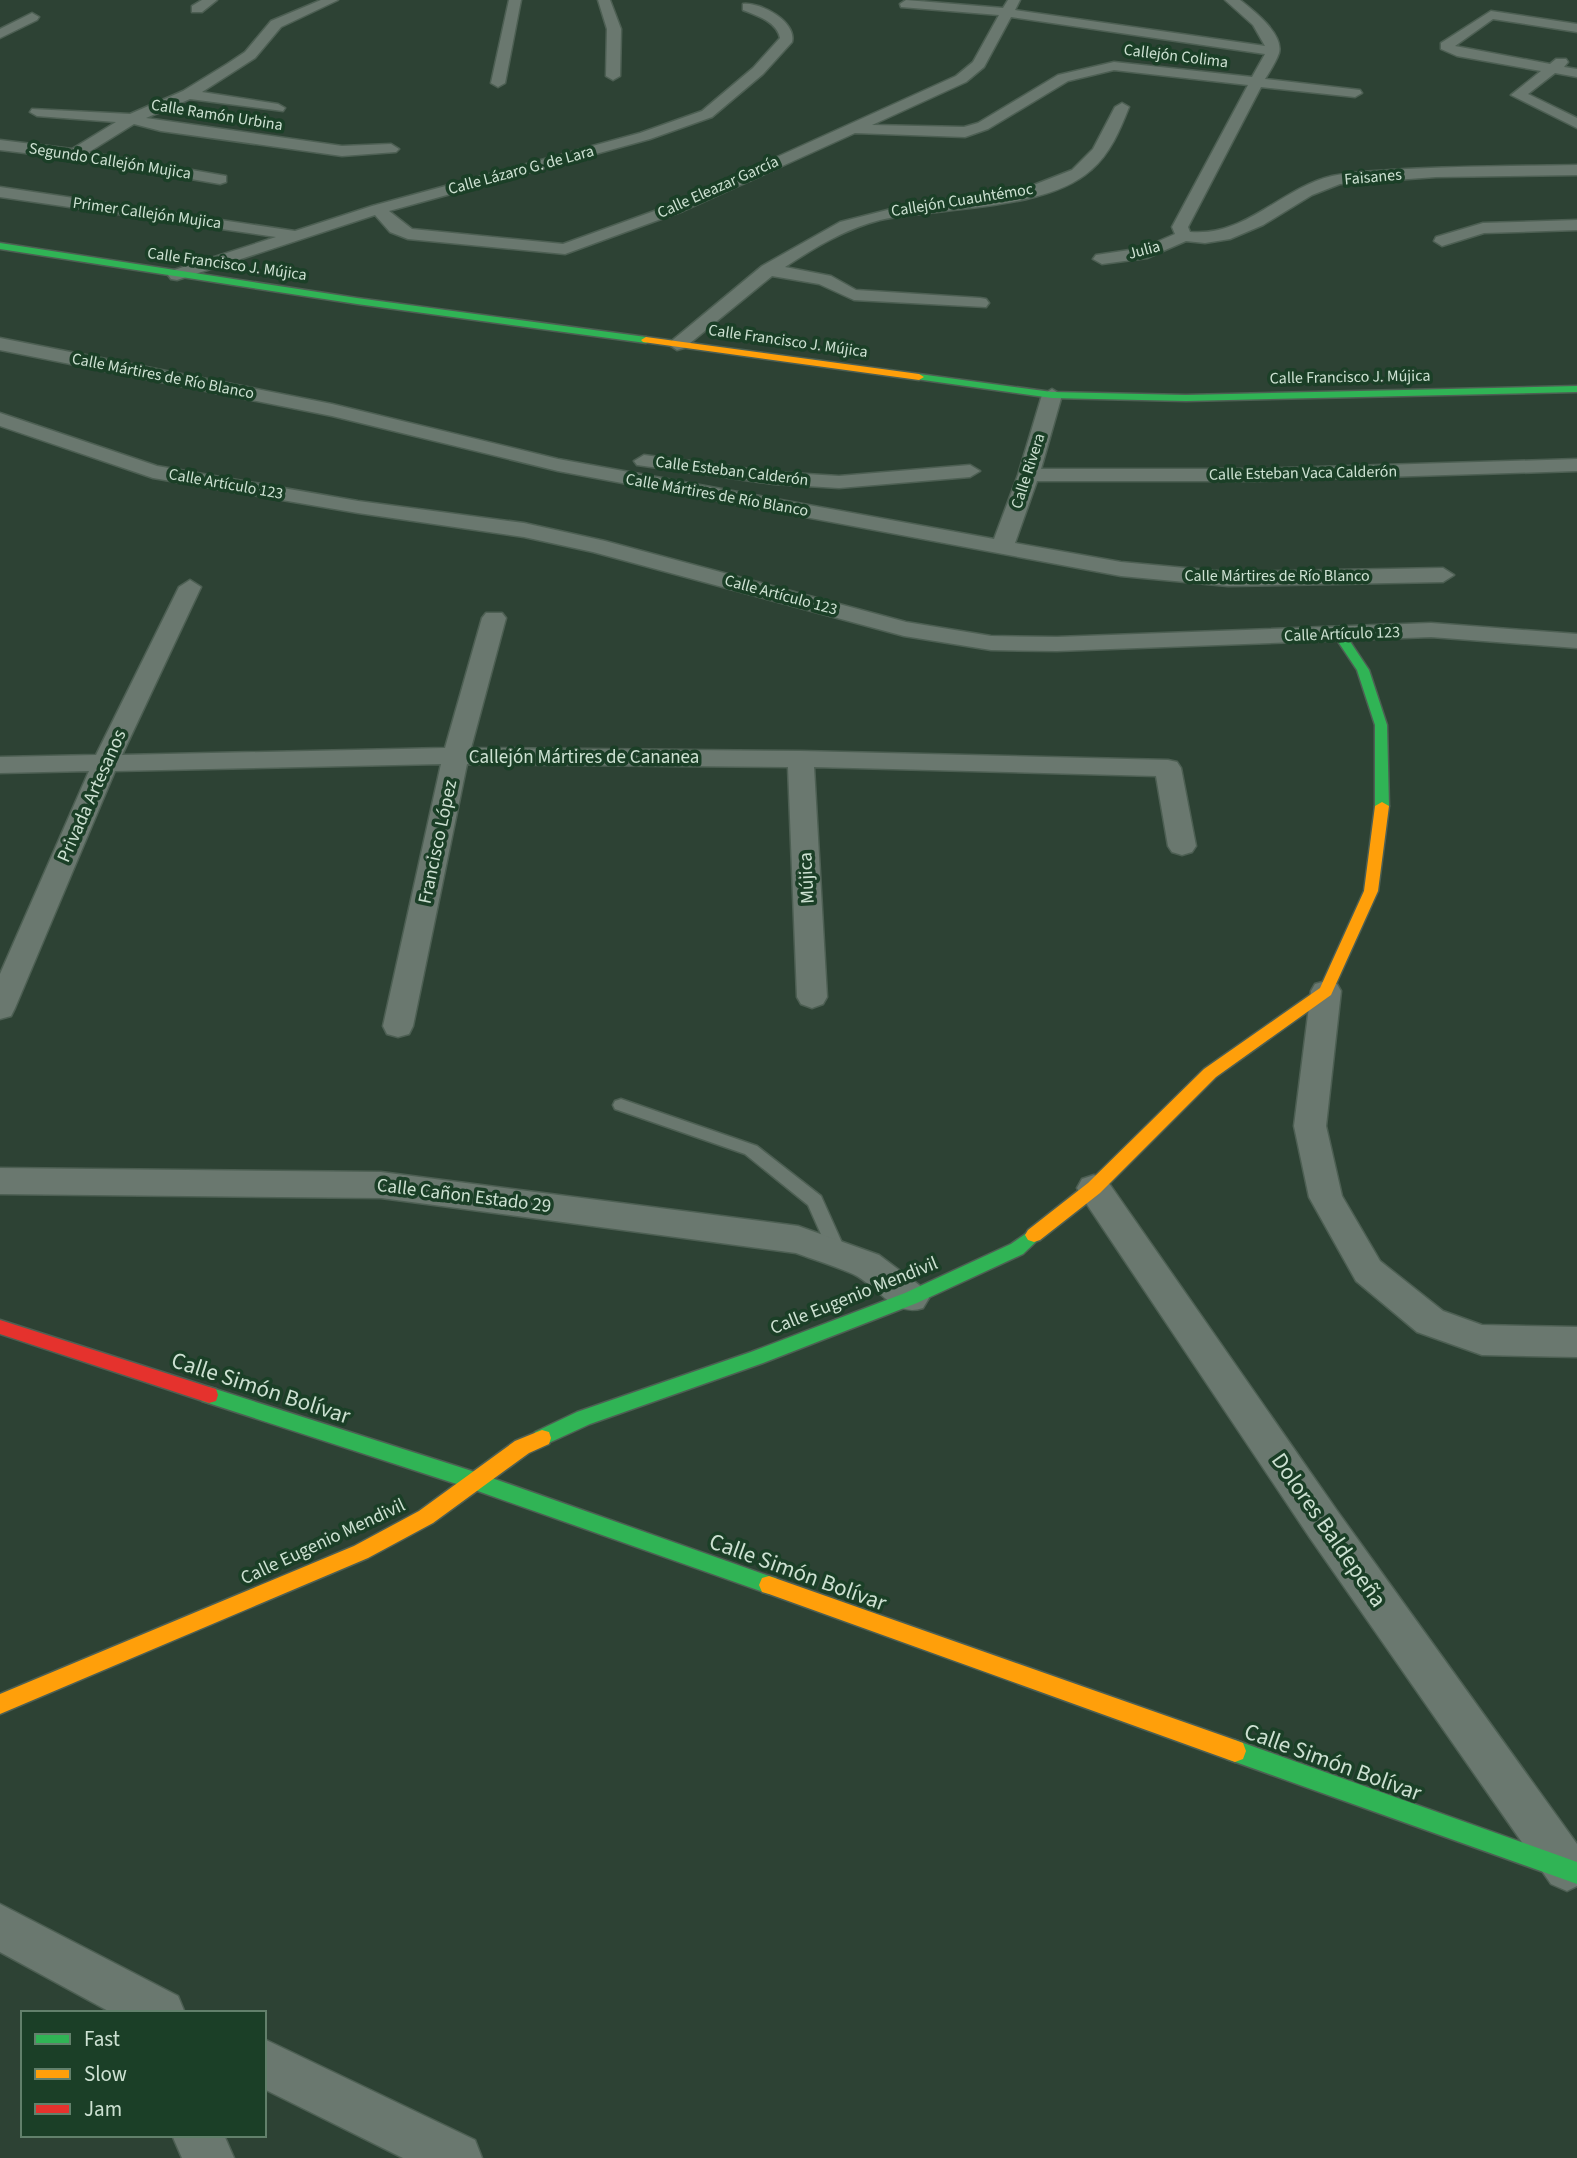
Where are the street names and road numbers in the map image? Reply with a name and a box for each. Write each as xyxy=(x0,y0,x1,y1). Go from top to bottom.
street label: Callejón Colima xyxy=(1123,39,1229,73)
street label: Calle Ramón Urbina xyxy=(150,94,284,136)
street label: Segundo Callejón Mujica xyxy=(27,137,193,185)
street label: Calle Lázaro G. de Lara xyxy=(446,140,596,200)
street label: Calle Eleazar García xyxy=(654,150,782,224)
street label: Faisanes xyxy=(1343,164,1403,190)
street label: Callejón Cuauhtémoc xyxy=(889,178,1035,222)
street label: Primer Callejón Mujica xyxy=(71,192,223,234)
street label: Julia xyxy=(1125,235,1163,265)
street label: Calle Francisco J. Mújica xyxy=(146,242,308,286)
street label: Calle Francisco J. Mújica xyxy=(707,319,869,363)
street label: Calle Mártires de Río Blanco xyxy=(70,348,256,404)
street label: Calle Francisco J. Mújica xyxy=(1269,365,1431,389)
street label: Calle Rivera xyxy=(1005,430,1051,512)
street label: Calle Esteban Calderón xyxy=(654,451,810,491)
street label: Calle Esteban Vaca Calderón xyxy=(1209,460,1397,486)
street label: Calle Artículo 123 xyxy=(167,463,285,505)
street label: Calle Mártires de Río Blanco xyxy=(624,468,810,522)
street label: Calle Mártires de Río Blanco xyxy=(1184,565,1370,587)
street label: Calle Artículo 123 xyxy=(722,569,840,621)
street label: Calle Artículo 123 xyxy=(1284,621,1400,647)
street label: Privada Artesanos xyxy=(51,725,133,867)
street label: Callejón Mártires de Cananea xyxy=(469,744,699,771)
street label: Francisco López xyxy=(412,778,464,906)
street label: Mújica xyxy=(792,852,822,904)
street label: Calle Cañon Estado 29 xyxy=(375,1172,553,1220)
street label: Calle Eugenio Mendivil xyxy=(766,1250,942,1342)
street label: Calle Simón Bolívar xyxy=(167,1343,356,1433)
street label: Dolores Baldepeña xyxy=(1263,1446,1395,1614)
street label: Calle Eugenio Mendivil xyxy=(236,1492,410,1592)
street label: Calle Simón Bolívar xyxy=(705,1525,892,1620)
street label: Calle Simón Bolívar xyxy=(1240,1715,1427,1810)

